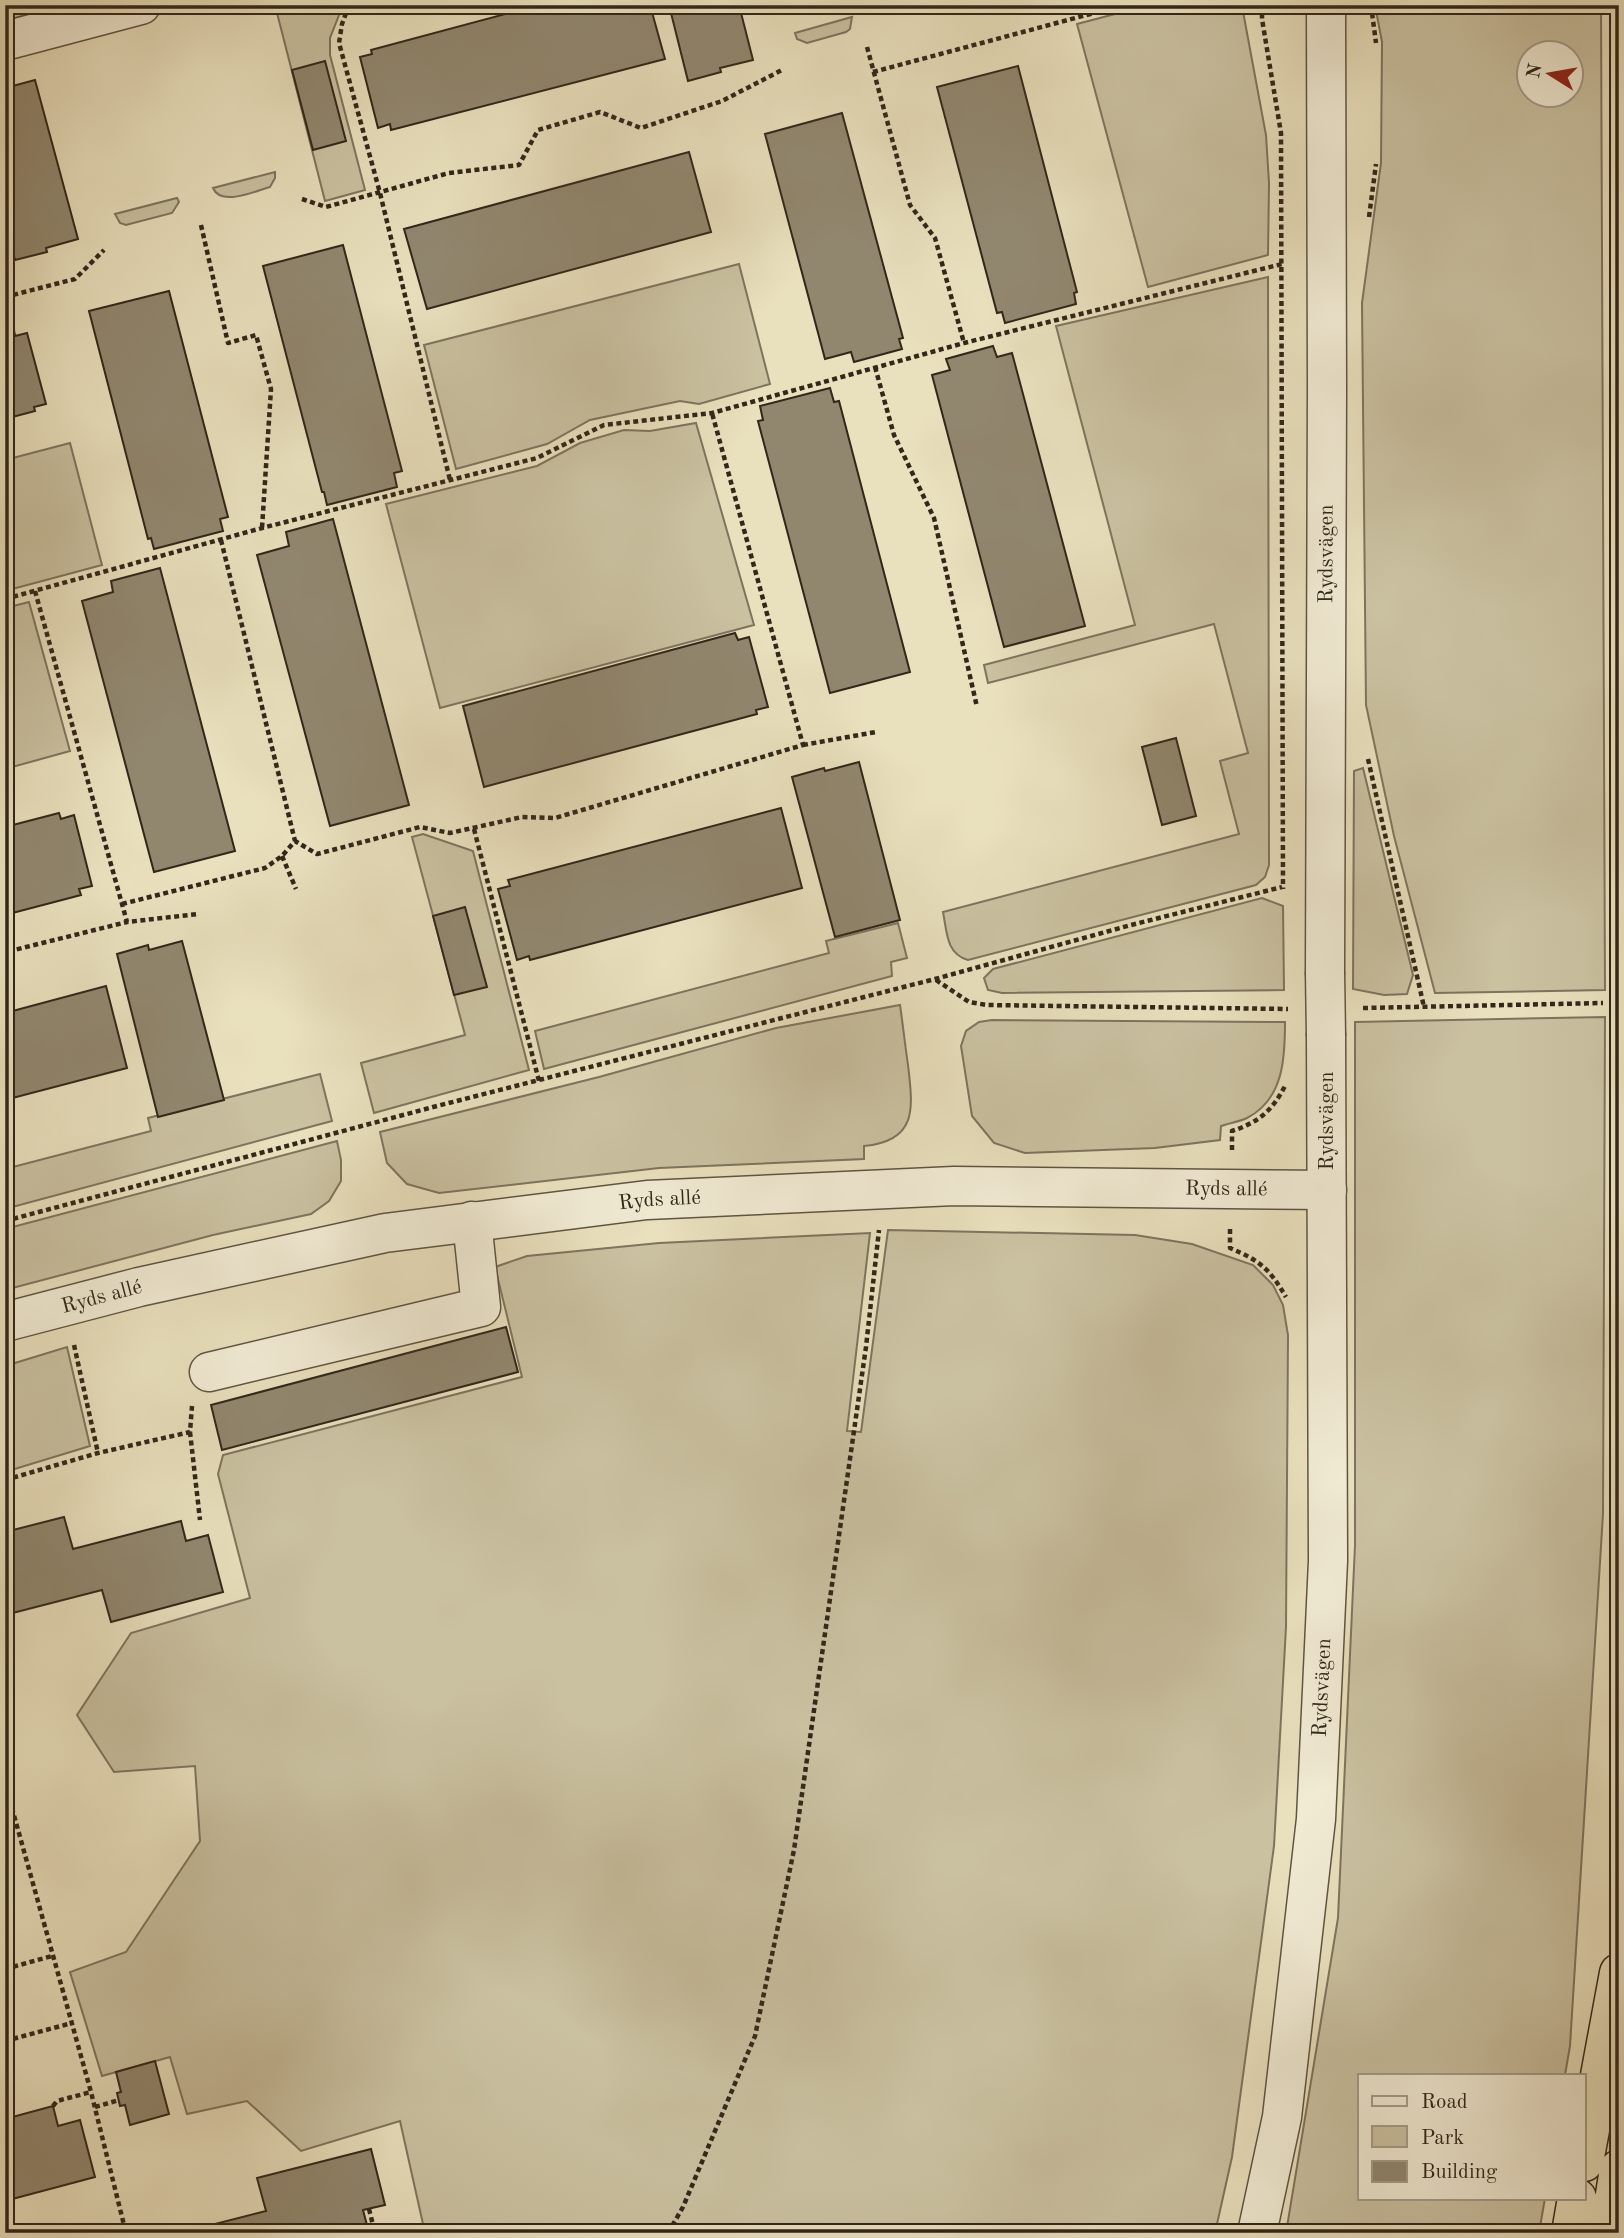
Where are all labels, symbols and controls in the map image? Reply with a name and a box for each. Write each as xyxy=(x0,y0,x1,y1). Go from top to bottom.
north arrow xyxy=(1516,38,1586,108)
text: N xyxy=(1525,62,1547,80)
street label: Rydsvägen xyxy=(1316,504,1337,604)
street label: Rydsvägen xyxy=(1317,1071,1338,1171)
street label: Ryds allé xyxy=(1185,1178,1268,1200)
street label: Ryds allé xyxy=(617,1187,701,1214)
street label: Ryds allé xyxy=(59,1276,144,1317)
street label: Rydsvägen xyxy=(1309,1638,1335,1738)
legend xyxy=(1358,2074,1586,2200)
text: Road xyxy=(1421,2092,1468,2113)
text: Park xyxy=(1421,2128,1464,2149)
text: Building xyxy=(1421,2162,1498,2183)

